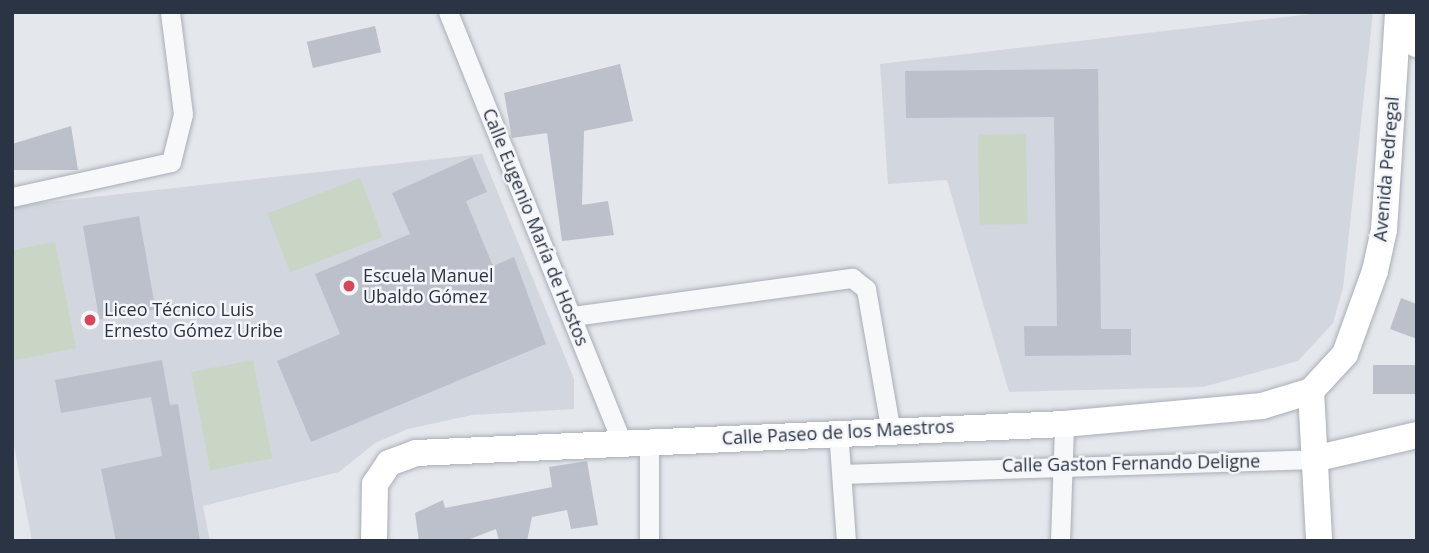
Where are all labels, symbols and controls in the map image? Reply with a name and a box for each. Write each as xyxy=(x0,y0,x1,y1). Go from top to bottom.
street label: Avenida Pedregal xyxy=(1369,96,1403,242)
street label: Calle Eugenio María de Hostos xyxy=(478,105,594,349)
place label: Escuela Manuel Ubaldo Gómez xyxy=(363,265,493,308)
marker: Escuela Manuel Ubaldo Gómez xyxy=(341,278,357,294)
place label: Liceo Técnico Luis Ernesto Gómez Uribe xyxy=(104,299,283,342)
marker: Liceo Técnico Luis Ernesto Gómez Uribe xyxy=(82,312,98,328)
street label: Calle Paseo de los Maestros xyxy=(721,415,955,449)
street label: Calle Gaston Fernando Deligne xyxy=(1002,450,1260,476)

